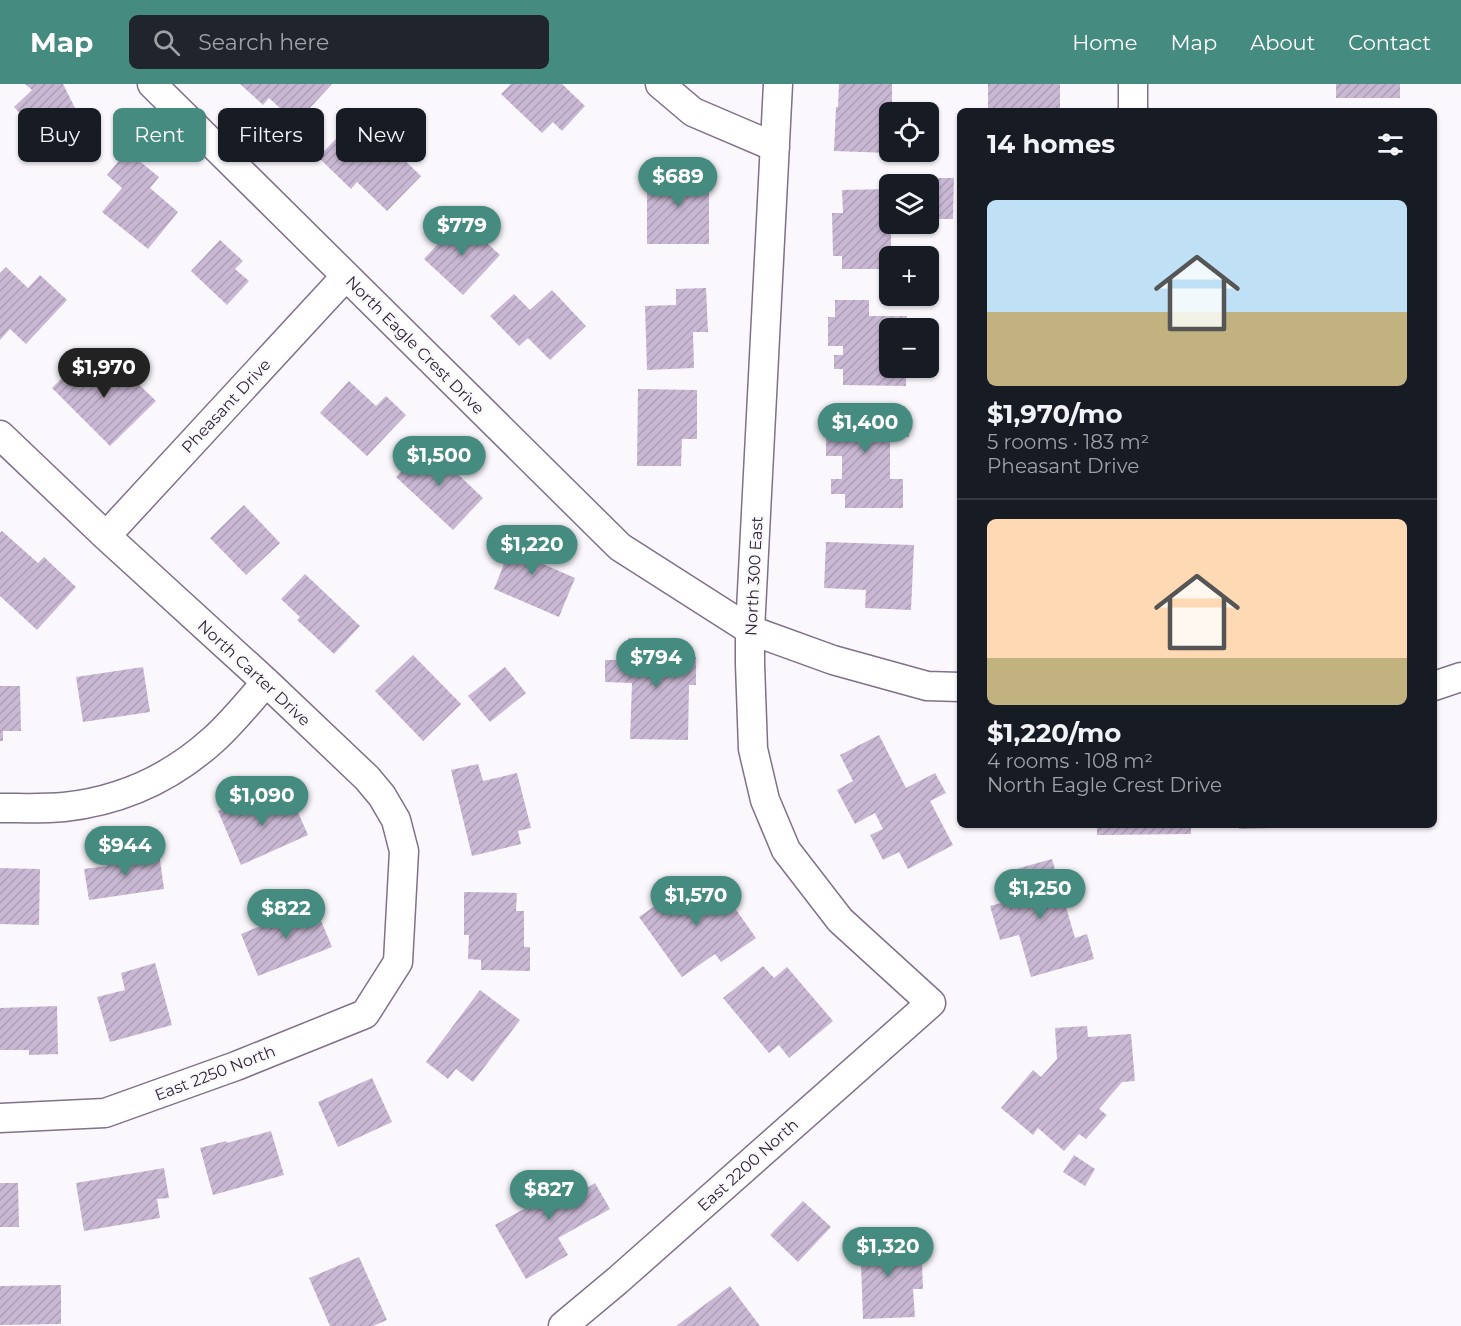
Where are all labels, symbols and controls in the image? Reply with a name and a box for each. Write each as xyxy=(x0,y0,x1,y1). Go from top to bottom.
search box xyxy=(129,15,549,69)
text: Map xyxy=(30,25,93,59)
icon: search xyxy=(150,26,183,59)
text: Search here xyxy=(198,29,329,56)
text: Home xyxy=(1072,30,1137,55)
text: Map xyxy=(1170,30,1217,55)
text: About xyxy=(1250,30,1315,55)
text: Contact xyxy=(1348,30,1431,55)
map controls xyxy=(879,102,939,378)
button: locate xyxy=(879,102,939,162)
chip: Buy xyxy=(18,108,101,162)
chip: Rent xyxy=(113,108,206,162)
chip: Filters xyxy=(218,108,324,162)
chip: New xyxy=(336,108,426,162)
text: 14 homes xyxy=(987,128,1115,160)
icon: filters xyxy=(1374,128,1407,161)
pin: $689 xyxy=(642,157,714,208)
text: $689 xyxy=(652,164,704,188)
button: layers xyxy=(879,174,939,234)
pin: $779 xyxy=(426,206,498,257)
text: $779 xyxy=(437,213,487,237)
icon: home xyxy=(1143,239,1251,347)
button: + xyxy=(879,246,939,306)
street label: North Eagle Crest Drive xyxy=(342,272,488,418)
button: − xyxy=(879,318,939,378)
pin: $1,970 xyxy=(55,348,153,399)
text: $1,970 xyxy=(72,355,136,379)
street label: Pheasant Drive xyxy=(178,355,274,457)
text: $1,970/mo xyxy=(987,398,1122,430)
pin: $1,400 xyxy=(816,403,914,454)
text: $1,400 xyxy=(832,410,898,434)
text: 5 rooms · 183 m² xyxy=(987,430,1149,454)
pin: $1,500 xyxy=(390,436,488,487)
text: $1,500 xyxy=(407,443,471,467)
text: Pheasant Drive xyxy=(987,454,1139,478)
street label: North 300 East xyxy=(741,515,767,636)
pin: $1,220 xyxy=(483,525,581,576)
text: $1,220 xyxy=(500,532,564,556)
icon: home xyxy=(1143,558,1251,666)
street label: North Carter Drive xyxy=(194,616,314,730)
pin: $794 xyxy=(620,638,692,689)
text: $794 xyxy=(630,645,682,669)
text: $1,220/mo xyxy=(987,717,1121,749)
text: 4 rooms · 108 m² xyxy=(987,749,1153,773)
text: North Eagle Crest Drive xyxy=(987,773,1222,797)
pin: $1,090 xyxy=(213,776,311,827)
text: $1,090 xyxy=(229,783,295,807)
pin: $944 xyxy=(89,826,161,877)
text: $944 xyxy=(99,833,151,857)
pin: $1,250 xyxy=(991,869,1089,920)
pin: $1,570 xyxy=(647,876,745,927)
text: $1,250 xyxy=(1008,876,1072,900)
text: $1,570 xyxy=(665,883,727,907)
pin: $822 xyxy=(250,889,322,940)
text: $822 xyxy=(261,896,311,920)
street label: East 2250 North xyxy=(152,1041,278,1105)
street label: East 2200 North xyxy=(694,1115,802,1215)
pin: $827 xyxy=(513,1170,585,1221)
text: $827 xyxy=(524,1177,574,1201)
pin: $1,320 xyxy=(839,1227,937,1278)
text: $1,320 xyxy=(857,1234,919,1258)

